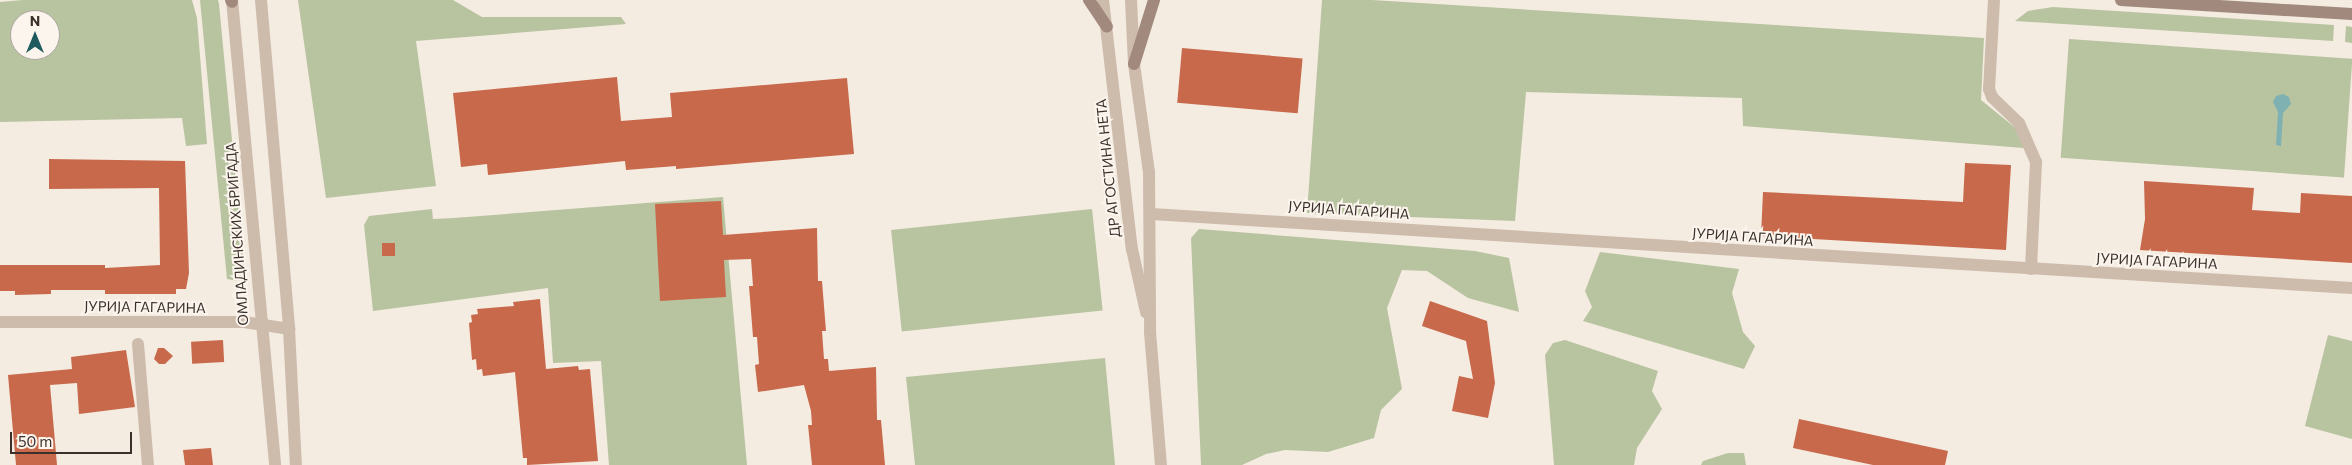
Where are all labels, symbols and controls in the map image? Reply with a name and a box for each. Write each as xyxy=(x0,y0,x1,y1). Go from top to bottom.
north arrow xyxy=(10,10,60,60)
text: N xyxy=(30,12,40,29)
street label: ДР АГОСТИНА НЕТА xyxy=(1092,98,1124,238)
street label: ОМЛАДИНСКИХ БРИГАДА xyxy=(222,142,252,326)
street label: ЈУРИЈА ГАГАРИНА xyxy=(1288,197,1410,223)
street label: ЈУРИЈА ГАГАРИНА xyxy=(1692,224,1814,250)
street label: ЈУРИЈА ГАГАРИНА xyxy=(2096,249,2218,273)
street label: ЈУРИЈА ГАГАРИНА xyxy=(84,298,206,316)
scale bar xyxy=(12,422,135,454)
text: 50 m xyxy=(18,432,52,450)

